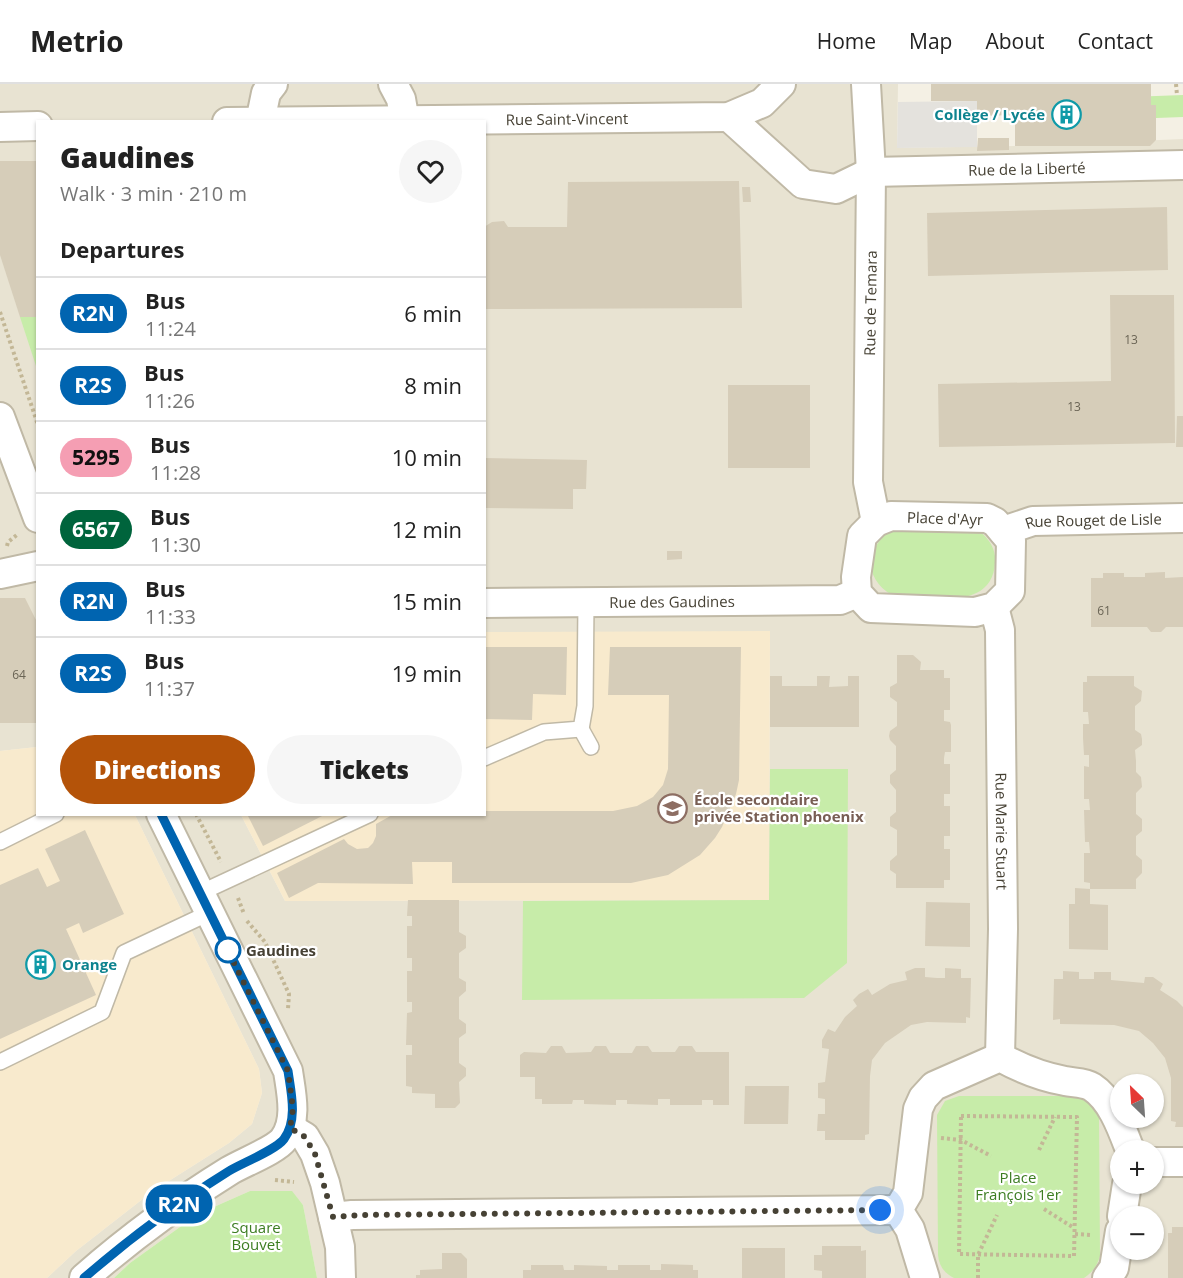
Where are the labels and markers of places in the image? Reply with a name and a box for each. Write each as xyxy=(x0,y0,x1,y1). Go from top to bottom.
building icon: Collège / Lycée xyxy=(1050,98,1082,130)
place label: Collège / Lycée xyxy=(934,104,1045,124)
place label: École secondaire privée Station phoenix xyxy=(694,789,864,826)
school or university icon: École secondaire privée Station phoenix xyxy=(657,792,689,824)
marker: Gaudines xyxy=(215,937,241,963)
place label: Gaudines xyxy=(246,940,316,960)
building icon: Orange xyxy=(25,948,57,980)
place label: Orange xyxy=(62,954,117,974)

